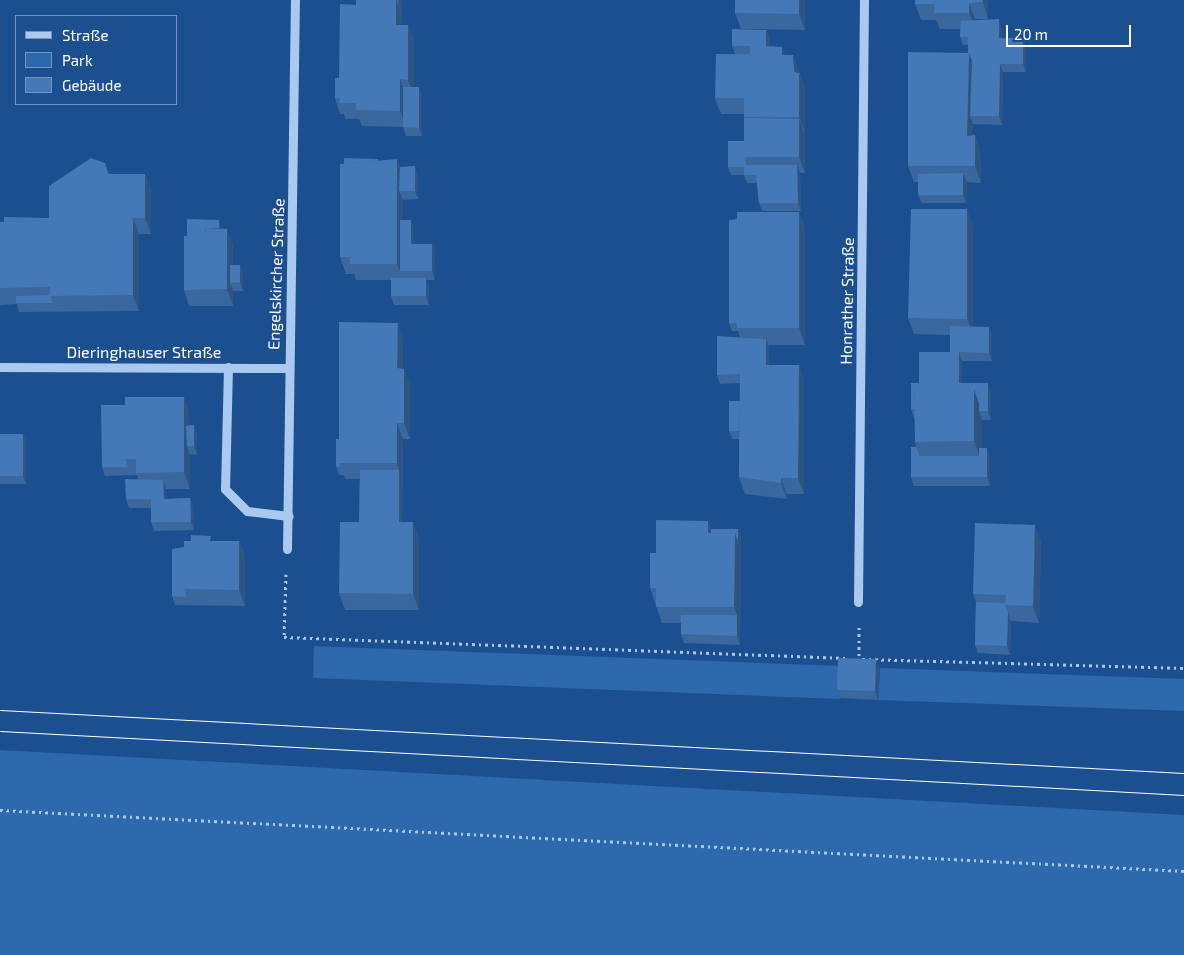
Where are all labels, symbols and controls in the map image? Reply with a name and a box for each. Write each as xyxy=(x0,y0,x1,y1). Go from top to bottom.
legend xyxy=(15,15,178,105)
scale bar xyxy=(1009,15,1134,47)
text: 20 m xyxy=(1014,25,1048,43)
text: Straße xyxy=(62,26,108,44)
text: Park xyxy=(62,51,93,69)
text: Gebäude xyxy=(62,76,121,94)
street label: Engelskircher Straße xyxy=(264,198,288,350)
street label: Honrather Straße xyxy=(836,237,858,365)
street label: Dieringhauser Straße xyxy=(66,342,222,362)

